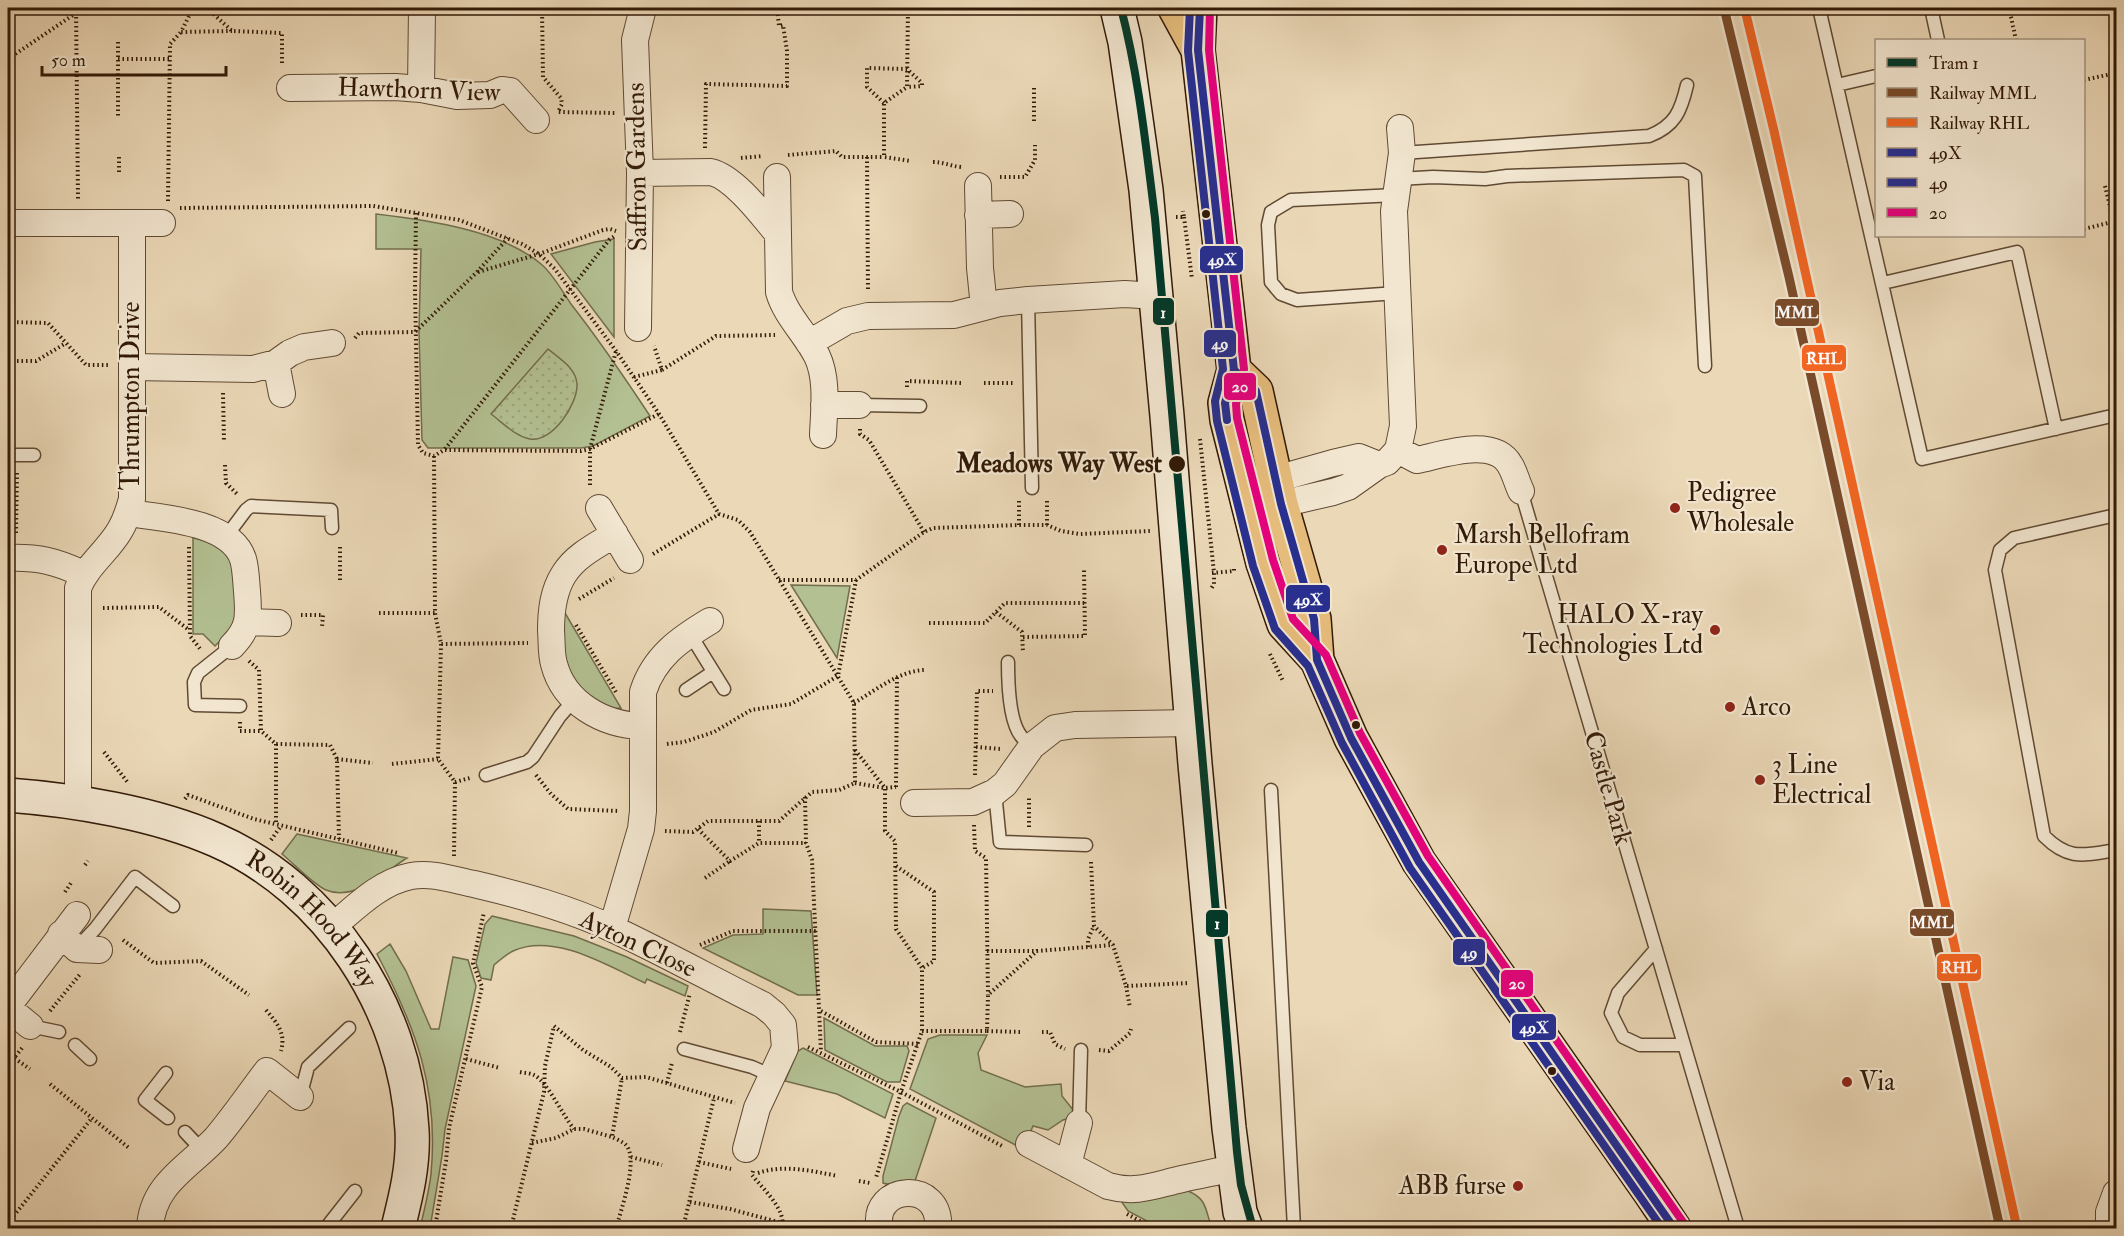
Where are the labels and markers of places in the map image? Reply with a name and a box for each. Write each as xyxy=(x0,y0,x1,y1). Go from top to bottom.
unlabelled marker xyxy=(1200,208,1212,220)
place label: Meadows Way West xyxy=(955,448,1163,481)
marker: Meadows Way West xyxy=(1167,454,1187,474)
place label: Pedigree Wholesale xyxy=(1686,477,1794,539)
marker: Pedigree Wholesale xyxy=(1668,501,1682,515)
place label: Marsh Bellofram Europe Ltd xyxy=(1454,519,1630,582)
marker: Marsh Bellofram Europe Ltd xyxy=(1435,543,1449,557)
place label: HALO X-ray Technologies Ltd xyxy=(1522,599,1704,661)
marker: HALO X-ray Technologies Ltd xyxy=(1708,623,1722,637)
place label: Arco xyxy=(1741,691,1791,723)
marker: Arco xyxy=(1723,700,1737,714)
unlabelled marker xyxy=(1350,719,1362,731)
place label: 3 Line Electrical xyxy=(1772,749,1872,811)
marker: 3 Line Electrical xyxy=(1753,773,1767,787)
unlabelled marker xyxy=(1546,1065,1558,1077)
place label: Via xyxy=(1859,1066,1895,1098)
marker: Via xyxy=(1840,1075,1854,1089)
place label: ABB furse xyxy=(1398,1170,1506,1202)
marker: ABB furse xyxy=(1511,1179,1525,1193)

